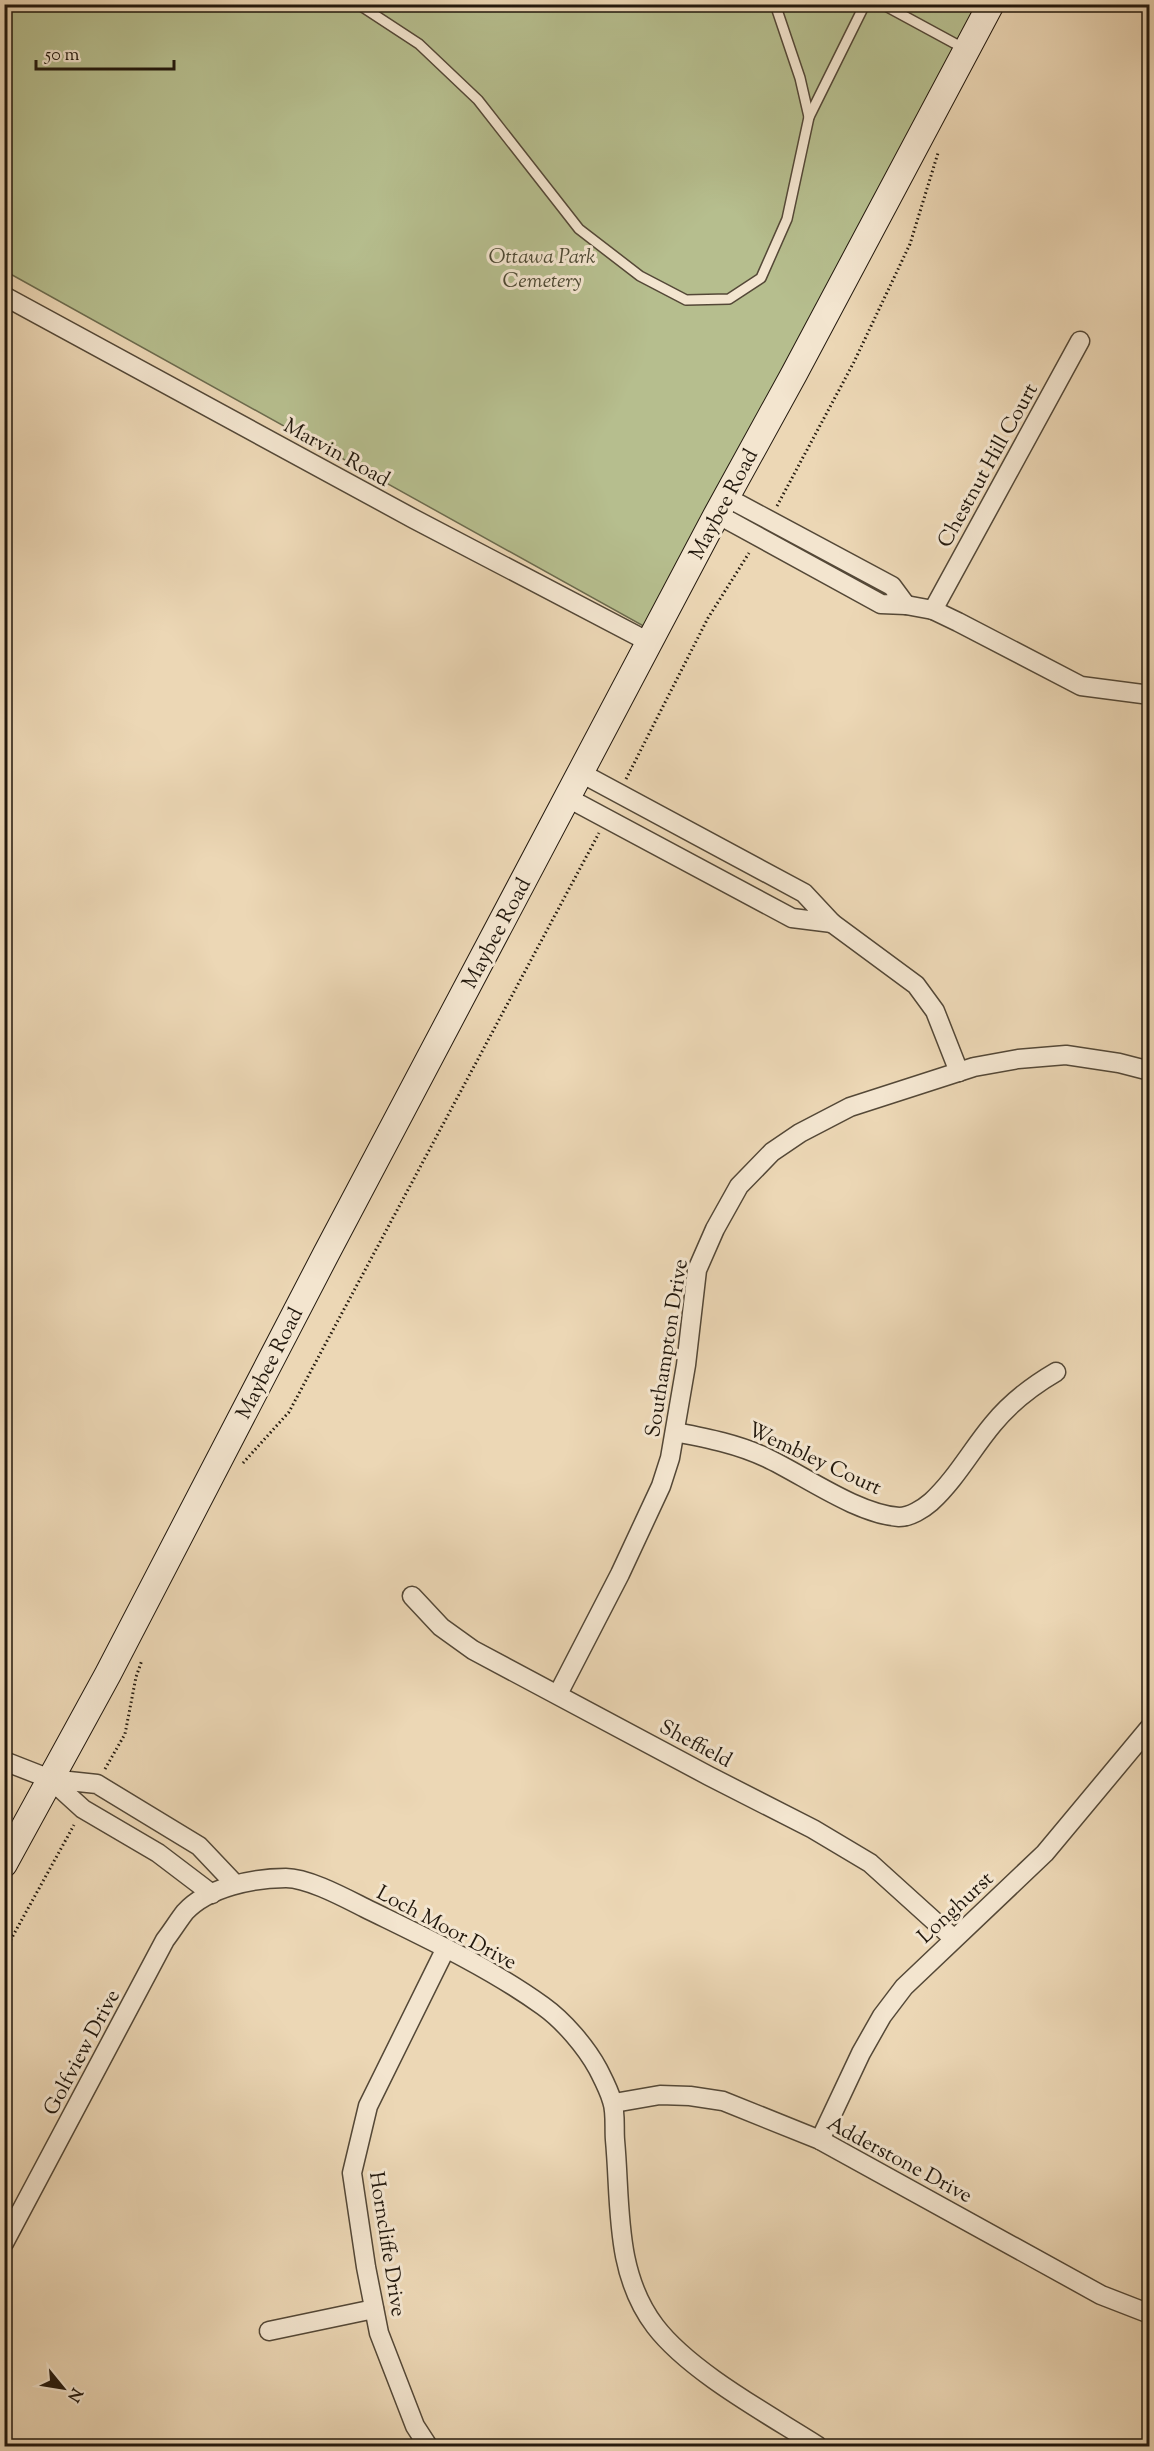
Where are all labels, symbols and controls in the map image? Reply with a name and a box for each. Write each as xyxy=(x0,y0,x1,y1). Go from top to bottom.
scale bar xyxy=(36,33,174,71)
text: 50 m xyxy=(44,43,80,69)
park label: Ottawa Park Cemetery xyxy=(488,243,596,297)
street label: Chestnut Hill Court xyxy=(931,378,1046,554)
street label: Marvin Road xyxy=(277,412,395,495)
street label: Maybee Road xyxy=(683,444,767,566)
street label: Maybee Road xyxy=(456,873,540,995)
street label: Southampton Drive xyxy=(639,1257,697,1440)
street label: Maybee Road xyxy=(230,1303,312,1425)
street label: Wembley Court xyxy=(742,1416,886,1504)
street label: Sheffield xyxy=(653,1713,737,1776)
street label: Longhurst xyxy=(912,1865,1001,1952)
street label: Loch Moor Drive xyxy=(371,1879,522,1978)
street label: Golfview Drive xyxy=(37,1985,129,2121)
street label: Adderstone Drive xyxy=(821,2110,977,2212)
street label: Horncliffe Drive xyxy=(360,2170,412,2319)
north arrow xyxy=(33,2358,93,2418)
text: N xyxy=(61,2383,87,2406)

